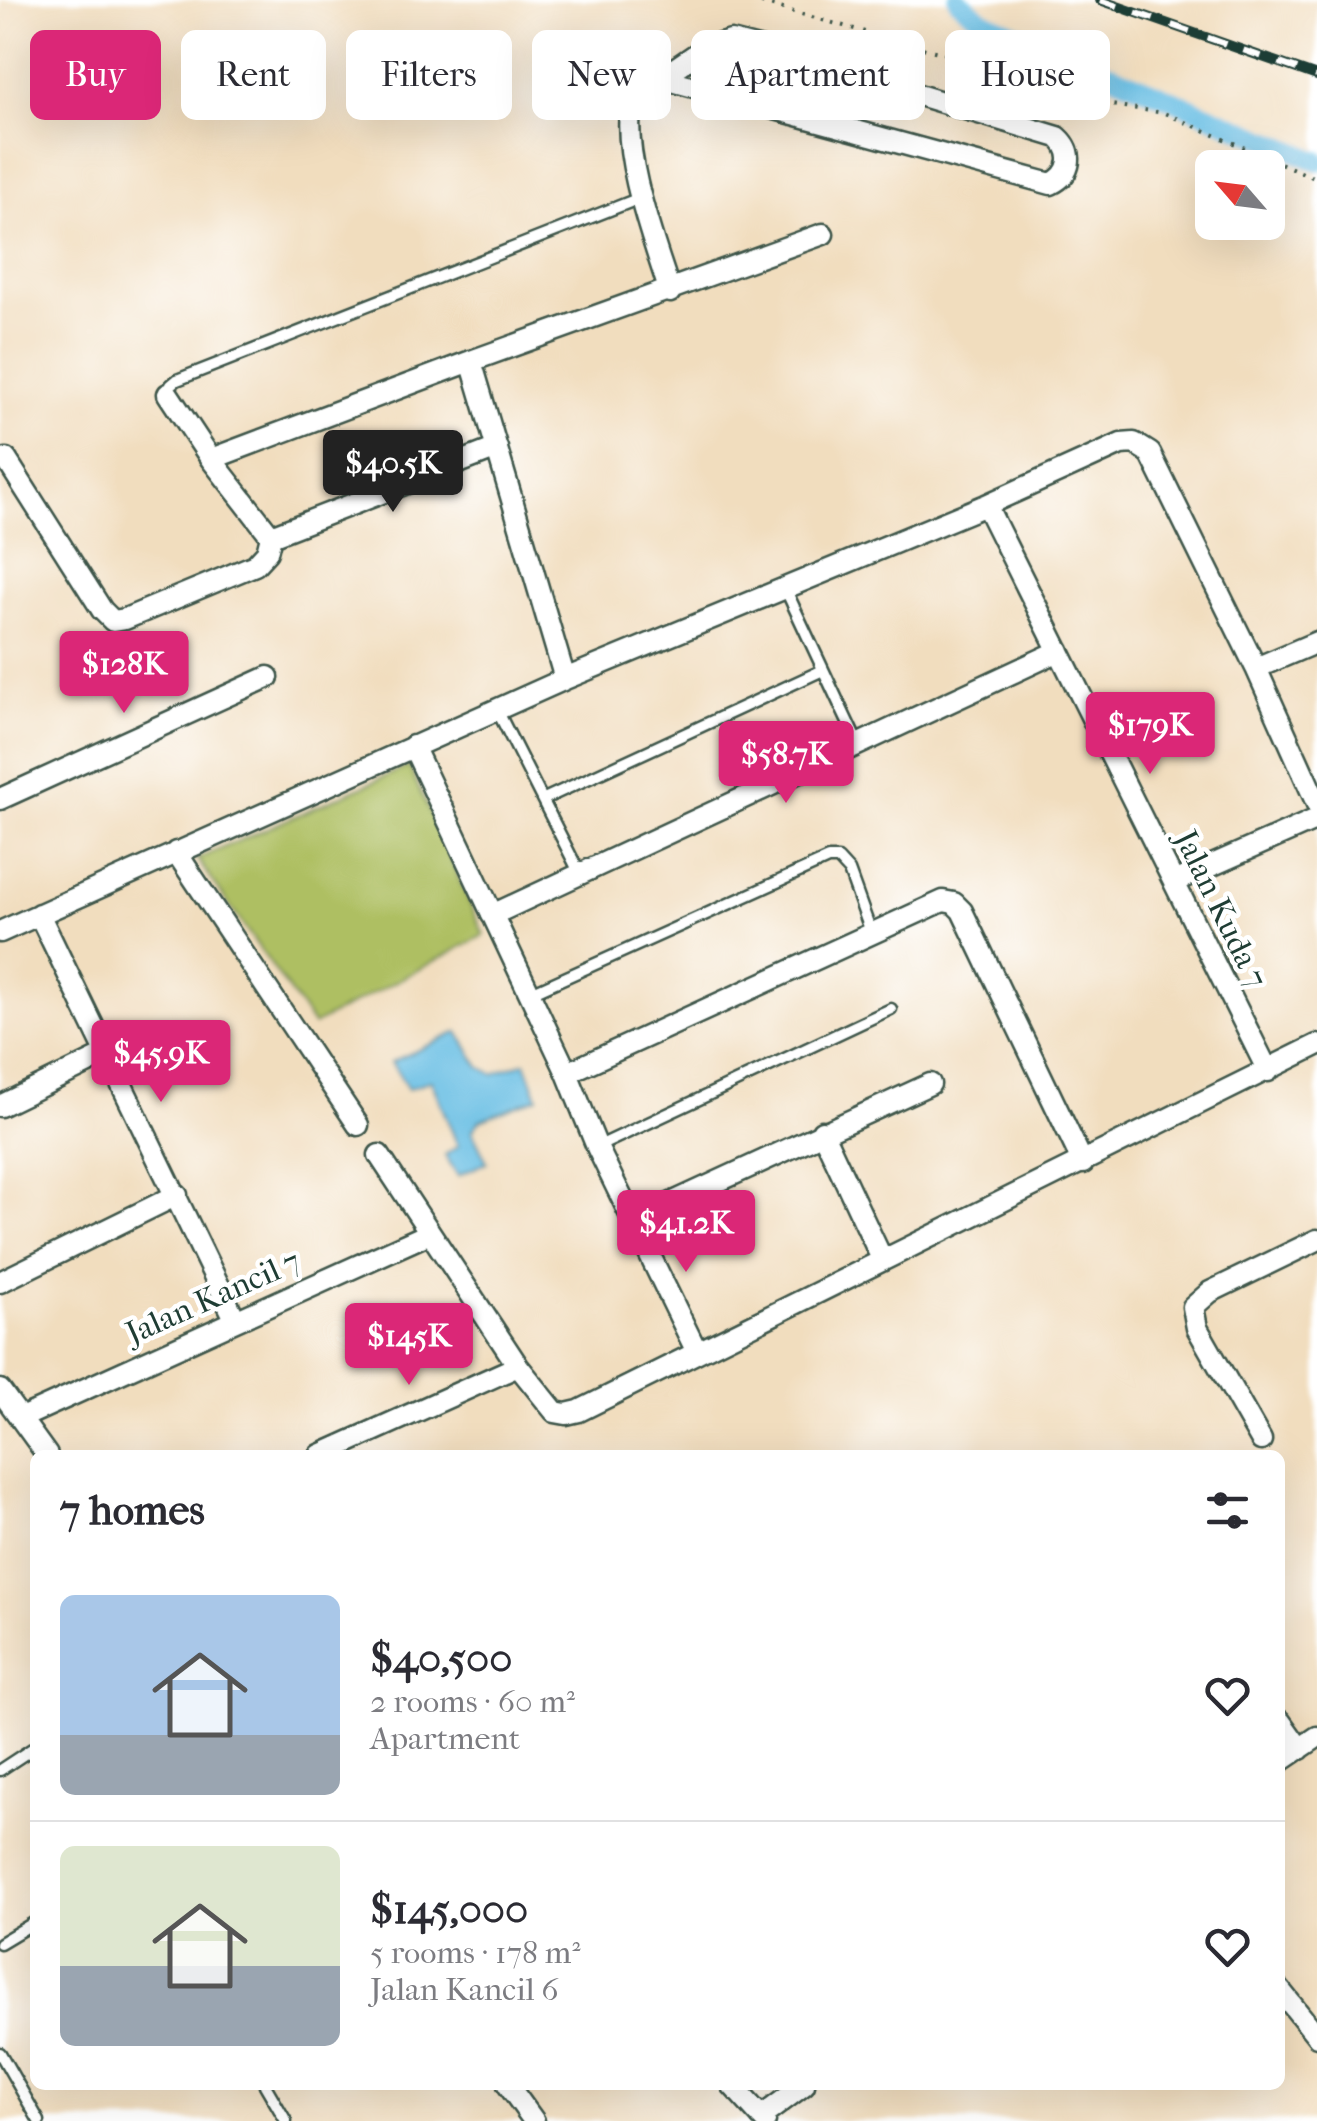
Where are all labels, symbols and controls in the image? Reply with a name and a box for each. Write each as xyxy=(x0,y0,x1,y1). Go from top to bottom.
chip: Buy xyxy=(30,30,161,120)
chip: Rent xyxy=(181,30,326,120)
chip: Filters xyxy=(346,30,512,120)
chip: New xyxy=(532,30,671,120)
chip: Apartment xyxy=(691,30,925,120)
chip: House xyxy=(945,30,1110,120)
north arrow xyxy=(1195,150,1285,240)
map controls xyxy=(1195,150,1285,240)
pin: $40.5K xyxy=(312,430,474,515)
text: $40.5K xyxy=(345,444,441,481)
pin: $128K xyxy=(54,631,194,716)
text: $128K xyxy=(82,645,166,682)
pin: $179K xyxy=(1080,692,1220,777)
text: $179K xyxy=(1108,706,1192,743)
pin: $58.7K xyxy=(705,721,867,806)
text: $58.7K xyxy=(741,735,831,772)
street label: Jalan Kuda 7 xyxy=(1166,822,1275,994)
pin: $45.9K xyxy=(80,1020,242,1105)
text: $45.9K xyxy=(113,1034,209,1071)
pin: $41.2K xyxy=(605,1190,767,1275)
text: $41.2K xyxy=(639,1204,733,1241)
street label: Jalan Kancil 7 xyxy=(117,1242,306,1353)
pin: $145K xyxy=(339,1303,479,1388)
text: $145K xyxy=(367,1317,451,1354)
icon: filters xyxy=(1200,1483,1255,1538)
text: 7 homes xyxy=(60,1486,205,1535)
text: $40,500 xyxy=(370,1634,512,1683)
icon: home xyxy=(140,1635,260,1755)
icon: heart xyxy=(1200,1668,1255,1723)
text: 2 rooms · 60 m² xyxy=(370,1683,575,1720)
text: Apartment xyxy=(370,1720,520,1757)
text: $145,000 xyxy=(370,1885,528,1934)
icon: home xyxy=(140,1886,260,2006)
icon: heart xyxy=(1200,1919,1255,1974)
text: 5 rooms · 178 m² xyxy=(370,1934,580,1971)
text: Jalan Kancil 6 xyxy=(370,1971,559,2008)

